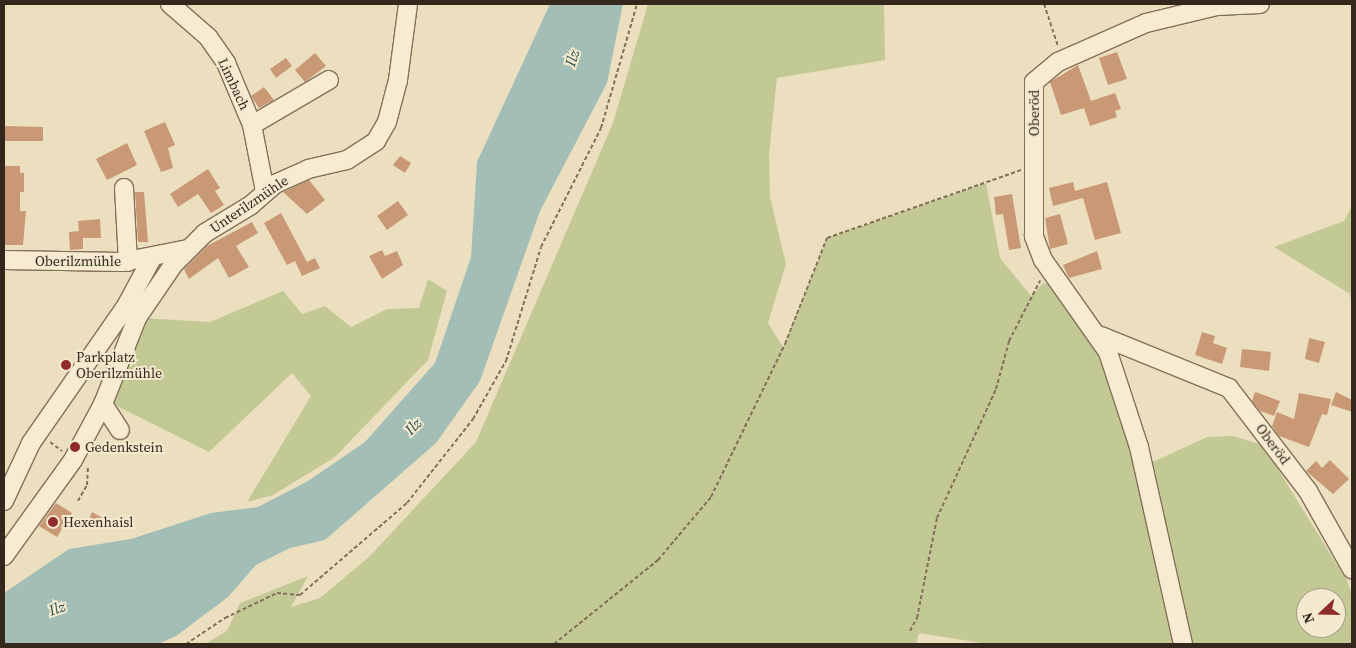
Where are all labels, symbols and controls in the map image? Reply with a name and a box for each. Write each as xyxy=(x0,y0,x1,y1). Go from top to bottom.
water label: Ilz xyxy=(561,47,583,69)
street label: Limbach xyxy=(215,55,253,113)
street label: Oberöd xyxy=(1026,90,1042,136)
street label: Unterilzmühle xyxy=(207,172,291,236)
street label: Oberilzmühle xyxy=(35,253,121,269)
place label: Parkplatz Oberilzmühle xyxy=(76,349,162,382)
marker: Parkplatz Oberilzmühle xyxy=(60,359,72,371)
water label: Ilz xyxy=(401,414,425,438)
street label: Oberöd xyxy=(1252,420,1294,468)
place label: Gedenkstein xyxy=(85,439,163,455)
marker: Gedenkstein xyxy=(69,441,81,453)
place label: Hexenhaisl xyxy=(63,514,133,530)
marker: Hexenhaisl xyxy=(47,516,59,528)
north arrow xyxy=(1296,588,1346,638)
water label: Ilz xyxy=(46,597,68,619)
text: N xyxy=(1297,610,1319,626)

